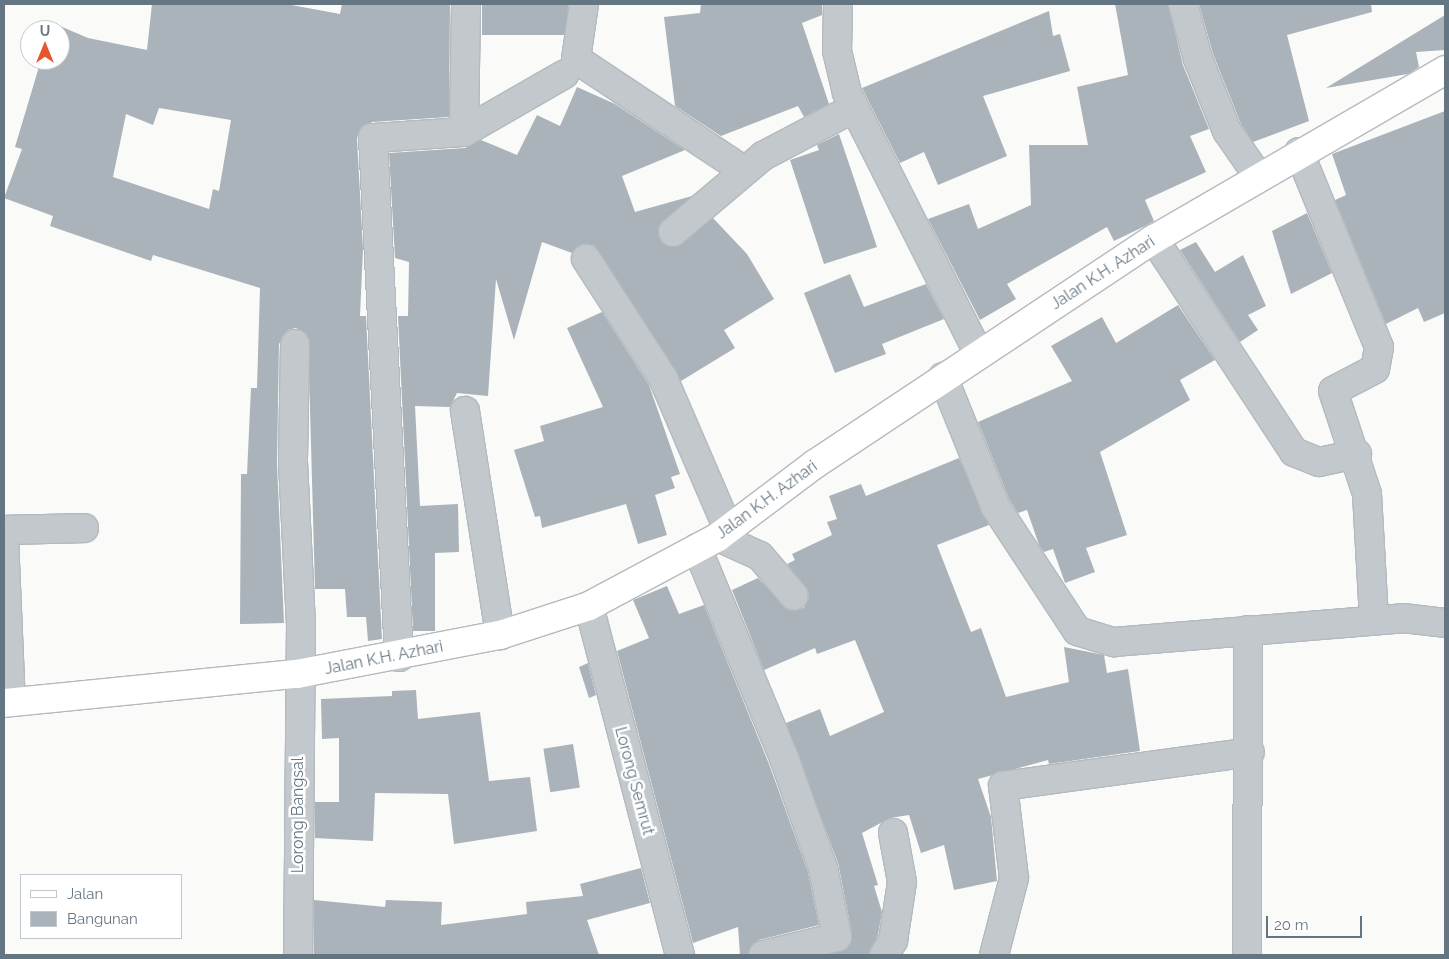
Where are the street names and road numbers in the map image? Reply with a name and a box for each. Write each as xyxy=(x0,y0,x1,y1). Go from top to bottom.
street label: Jalan K.H. Azhari xyxy=(1047,232,1159,314)
street label: Jalan K.H. Azhari xyxy=(712,457,822,543)
street label: Jalan K.H. Azhari xyxy=(323,637,445,679)
street label: Lorong Semrut xyxy=(610,725,658,837)
street label: Lorong Bangsal xyxy=(288,757,308,873)

